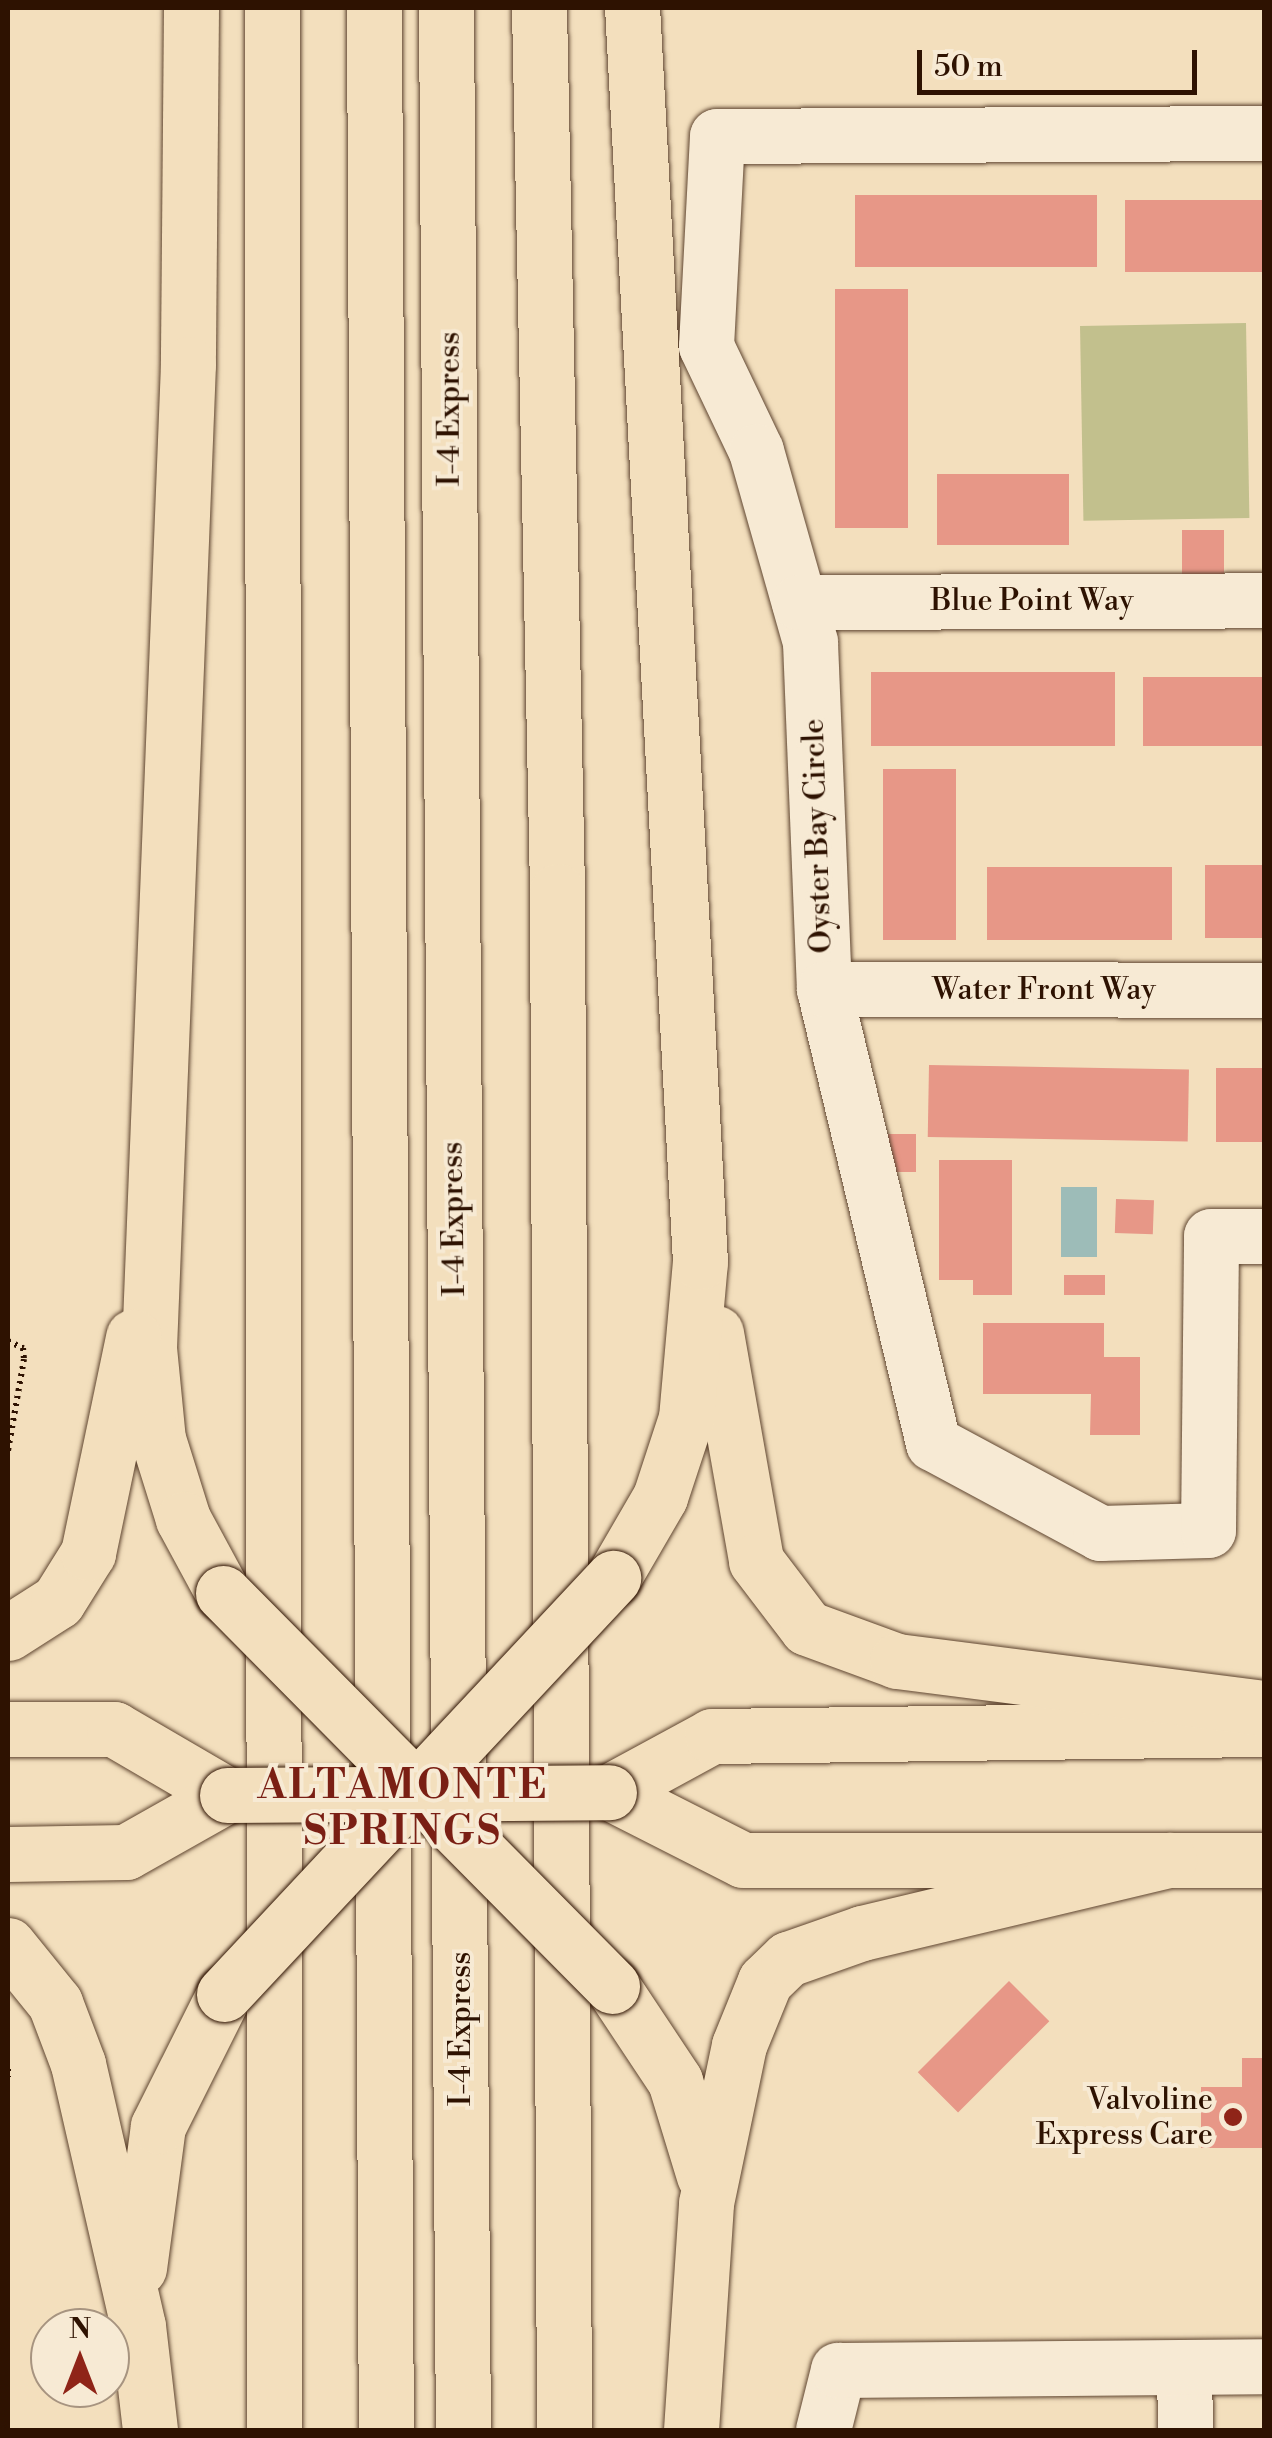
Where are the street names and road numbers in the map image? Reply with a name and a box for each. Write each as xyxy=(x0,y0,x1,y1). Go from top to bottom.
street label: I-4 Express xyxy=(432,332,468,486)
street label: Blue Point Way xyxy=(930,583,1134,619)
street label: Oyster Bay Circle xyxy=(796,718,840,954)
street label: Water Front Way xyxy=(932,972,1156,1008)
street label: I-4 Express xyxy=(435,1141,473,1297)
street label: I-4 Express xyxy=(443,1952,479,2106)

